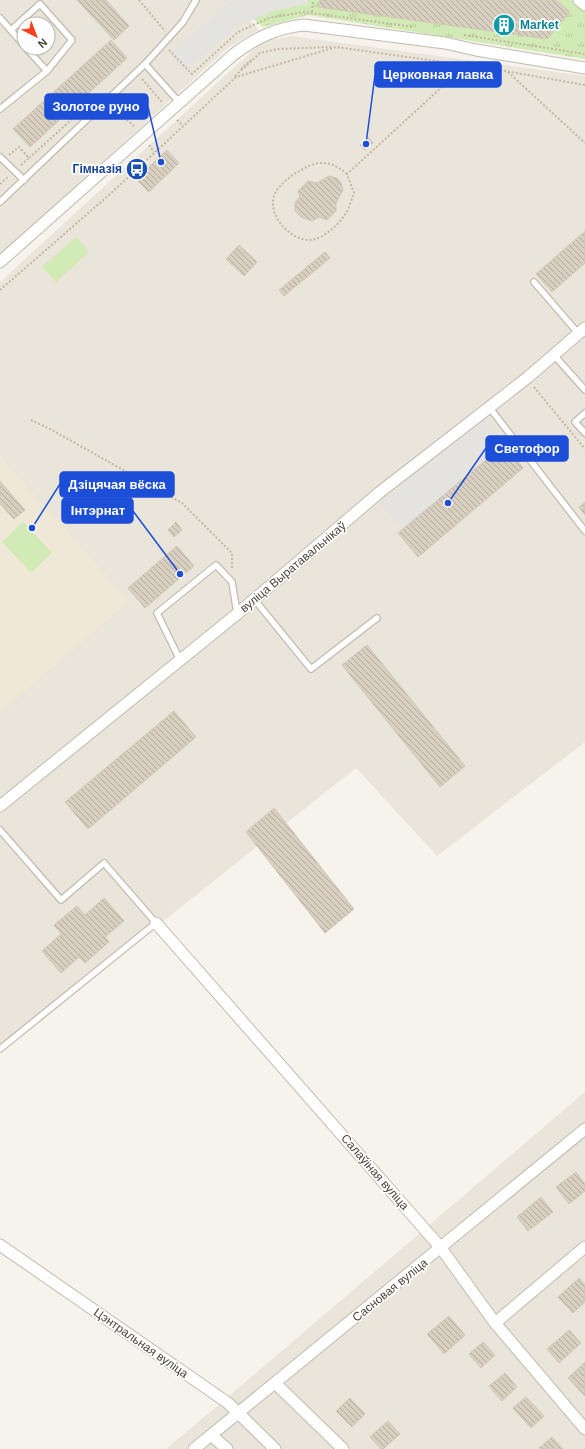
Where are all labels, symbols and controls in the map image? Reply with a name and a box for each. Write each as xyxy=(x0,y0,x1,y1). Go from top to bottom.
building icon: Market xyxy=(491,12,517,38)
north arrow xyxy=(16,16,56,56)
place label: Market xyxy=(520,18,559,32)
text: N xyxy=(36,36,50,51)
callout: Церковная лавка xyxy=(375,62,501,87)
text: Церковная лавка xyxy=(383,67,494,82)
callout: Золотое руно xyxy=(45,94,148,119)
text: Золотое руно xyxy=(52,99,140,114)
bus stop icon: Гімназія xyxy=(124,156,150,182)
place label: Гімназія xyxy=(73,162,122,176)
callout: Светофор xyxy=(486,436,568,461)
text: Светофор xyxy=(494,441,560,456)
callout: Дзіцячая вёска xyxy=(60,472,174,497)
text: Дзіцячая вёска xyxy=(68,477,166,492)
callout: Інтэрнат xyxy=(62,498,133,523)
text: Інтэрнат xyxy=(71,503,125,518)
street label: вуліца Выратавальнікаў xyxy=(237,519,349,615)
street label: Салаўіная вуліца xyxy=(338,1131,412,1213)
street label: Сасновая вуліца xyxy=(350,1255,431,1325)
street label: Цэнтральная вуліца xyxy=(91,1305,191,1381)

